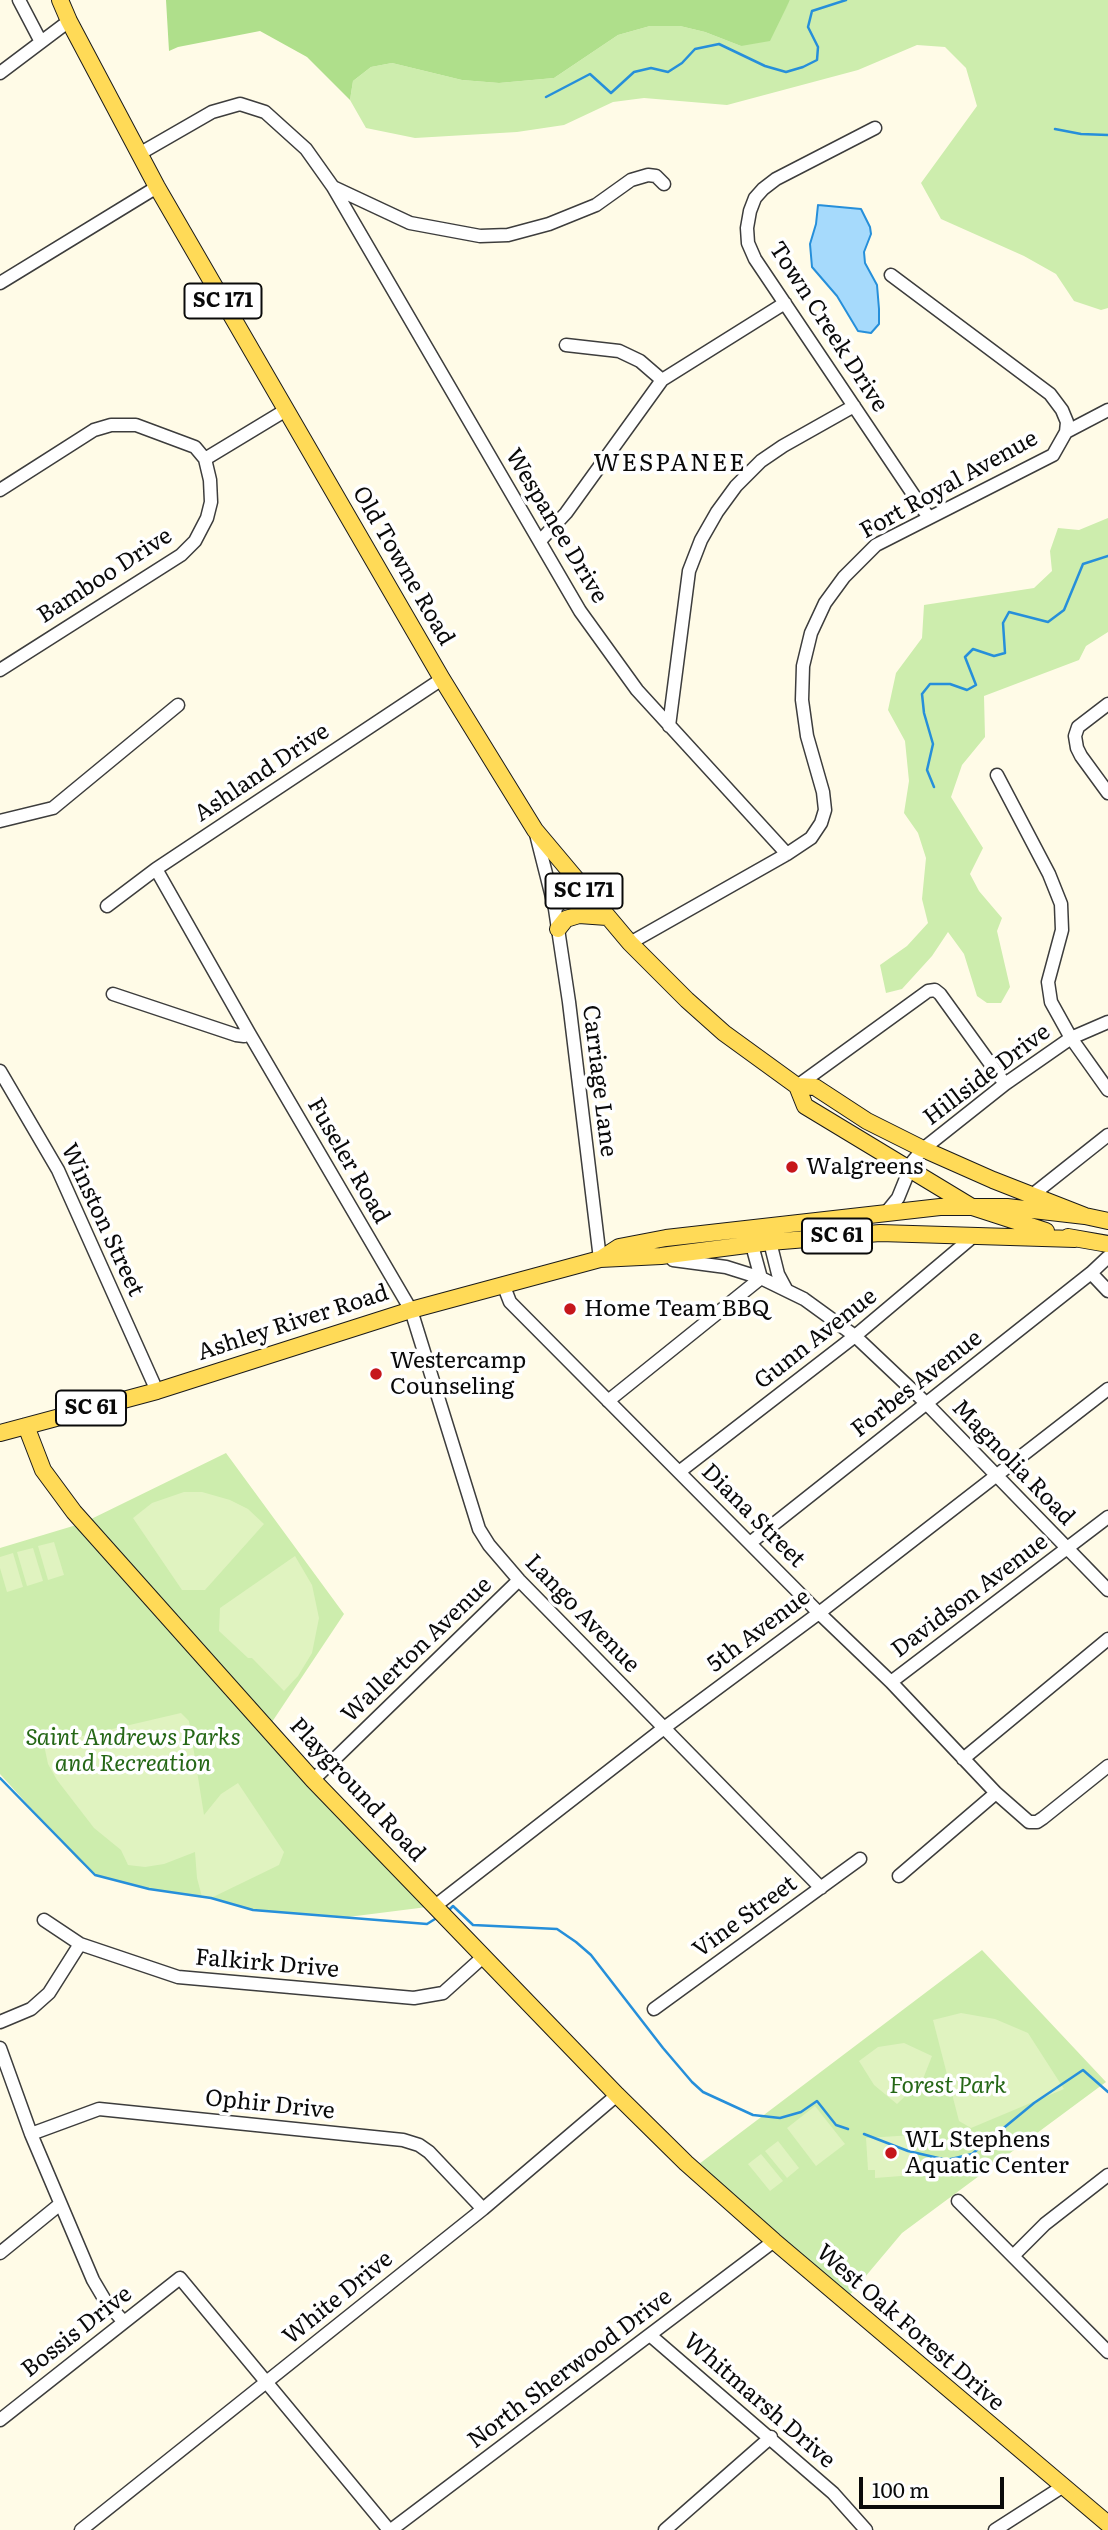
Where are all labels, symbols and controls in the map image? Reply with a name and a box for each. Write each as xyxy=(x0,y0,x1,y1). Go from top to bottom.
street label: Town Creek Drive xyxy=(763,237,893,417)
road number: SC 171 xyxy=(184,284,262,318)
street label: Fort Royal Avenue xyxy=(855,425,1043,545)
street label: Wespanee Drive xyxy=(499,444,613,608)
district label: WESPANEE xyxy=(594,450,746,478)
street label: Old Towne Road xyxy=(346,481,460,651)
street label: Bamboo Drive xyxy=(33,522,177,630)
street label: Ashland Drive xyxy=(189,718,335,828)
road number: SC 171 xyxy=(546,874,622,908)
street label: Carriage Lane xyxy=(576,1004,622,1158)
street label: Hillside Drive xyxy=(918,1018,1056,1132)
street label: Fuseler Road xyxy=(301,1093,395,1229)
street label: Winston Street xyxy=(55,1139,149,1301)
place label: Walgreens xyxy=(806,1153,923,1181)
marker: Walgreens xyxy=(784,1159,800,1175)
road number: SC 61 xyxy=(802,1218,872,1254)
street label: Ashley River Road xyxy=(194,1279,392,1367)
street label: Gunn Avenue xyxy=(749,1283,883,1395)
place label: Home Team BBQ xyxy=(584,1295,769,1323)
marker: Home Team BBQ xyxy=(562,1301,578,1317)
street label: Forbes Avenue xyxy=(846,1324,988,1444)
place label: Westercamp Counseling xyxy=(390,1347,526,1401)
marker: Westercamp Counseling xyxy=(368,1366,384,1382)
road number: SC 61 xyxy=(56,1390,126,1426)
street label: Magnolia Road xyxy=(946,1394,1080,1532)
street label: Diana Street xyxy=(695,1458,811,1574)
street label: Davidson Avenue xyxy=(886,1528,1054,1664)
street label: Lango Avenue xyxy=(519,1549,645,1679)
street label: Wallerton Avenue xyxy=(336,1571,498,1729)
street label: 5th Avenue xyxy=(702,1583,816,1679)
street label: Playground Road xyxy=(283,1712,431,1868)
park label: Saint Andrews Parks and Recreation xyxy=(25,1724,241,1778)
street label: Vine Street xyxy=(688,1870,802,1964)
street label: Falkirk Drive xyxy=(194,1944,340,1984)
park label: Forest Park xyxy=(889,2072,1007,2100)
street label: Ophir Drive xyxy=(204,2084,336,2126)
place label: WL Stephens Aquatic Center xyxy=(905,2126,1069,2180)
marker: WL Stephens Aquatic Center xyxy=(883,2145,899,2161)
street label: West Oak Forest Drive xyxy=(810,2239,1010,2417)
street label: White Drive xyxy=(277,2245,399,2351)
street label: Bossis Drive xyxy=(16,2280,138,2384)
street label: North Sherwood Drive xyxy=(463,2283,677,2455)
street label: Whitmarsh Drive xyxy=(677,2328,841,2474)
scale bar xyxy=(863,2464,1008,2508)
text: 100 m xyxy=(872,2473,929,2504)

